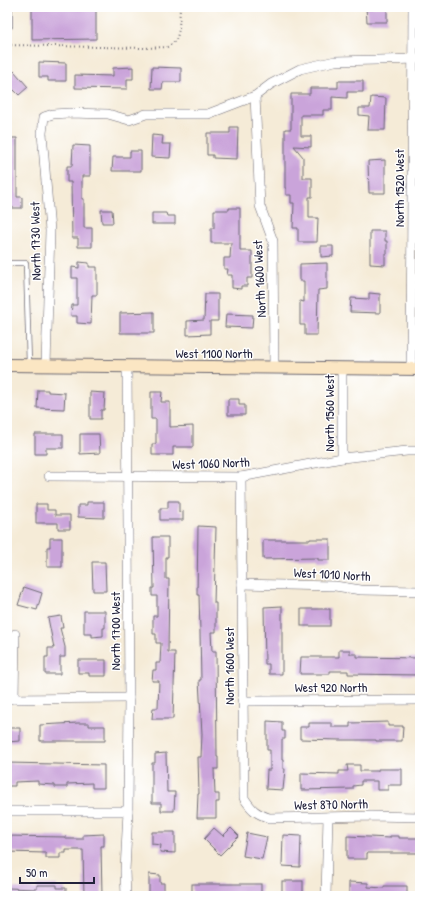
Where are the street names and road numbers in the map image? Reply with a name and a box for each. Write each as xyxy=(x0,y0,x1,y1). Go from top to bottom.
street label: North 1520 West xyxy=(390,149,408,227)
street label: North 1730 West xyxy=(25,201,45,280)
street label: North 1600 West xyxy=(248,239,270,318)
street label: West 1100 North xyxy=(176,344,253,362)
street label: North 1560 West xyxy=(320,374,338,451)
street label: West 1060 North xyxy=(172,453,250,473)
street label: West 1010 North xyxy=(293,563,371,585)
street label: North 1700 West xyxy=(106,591,124,670)
street label: North 1600 West xyxy=(220,627,238,705)
street label: West 920 North xyxy=(295,678,368,696)
street label: West 870 North xyxy=(294,794,368,814)

